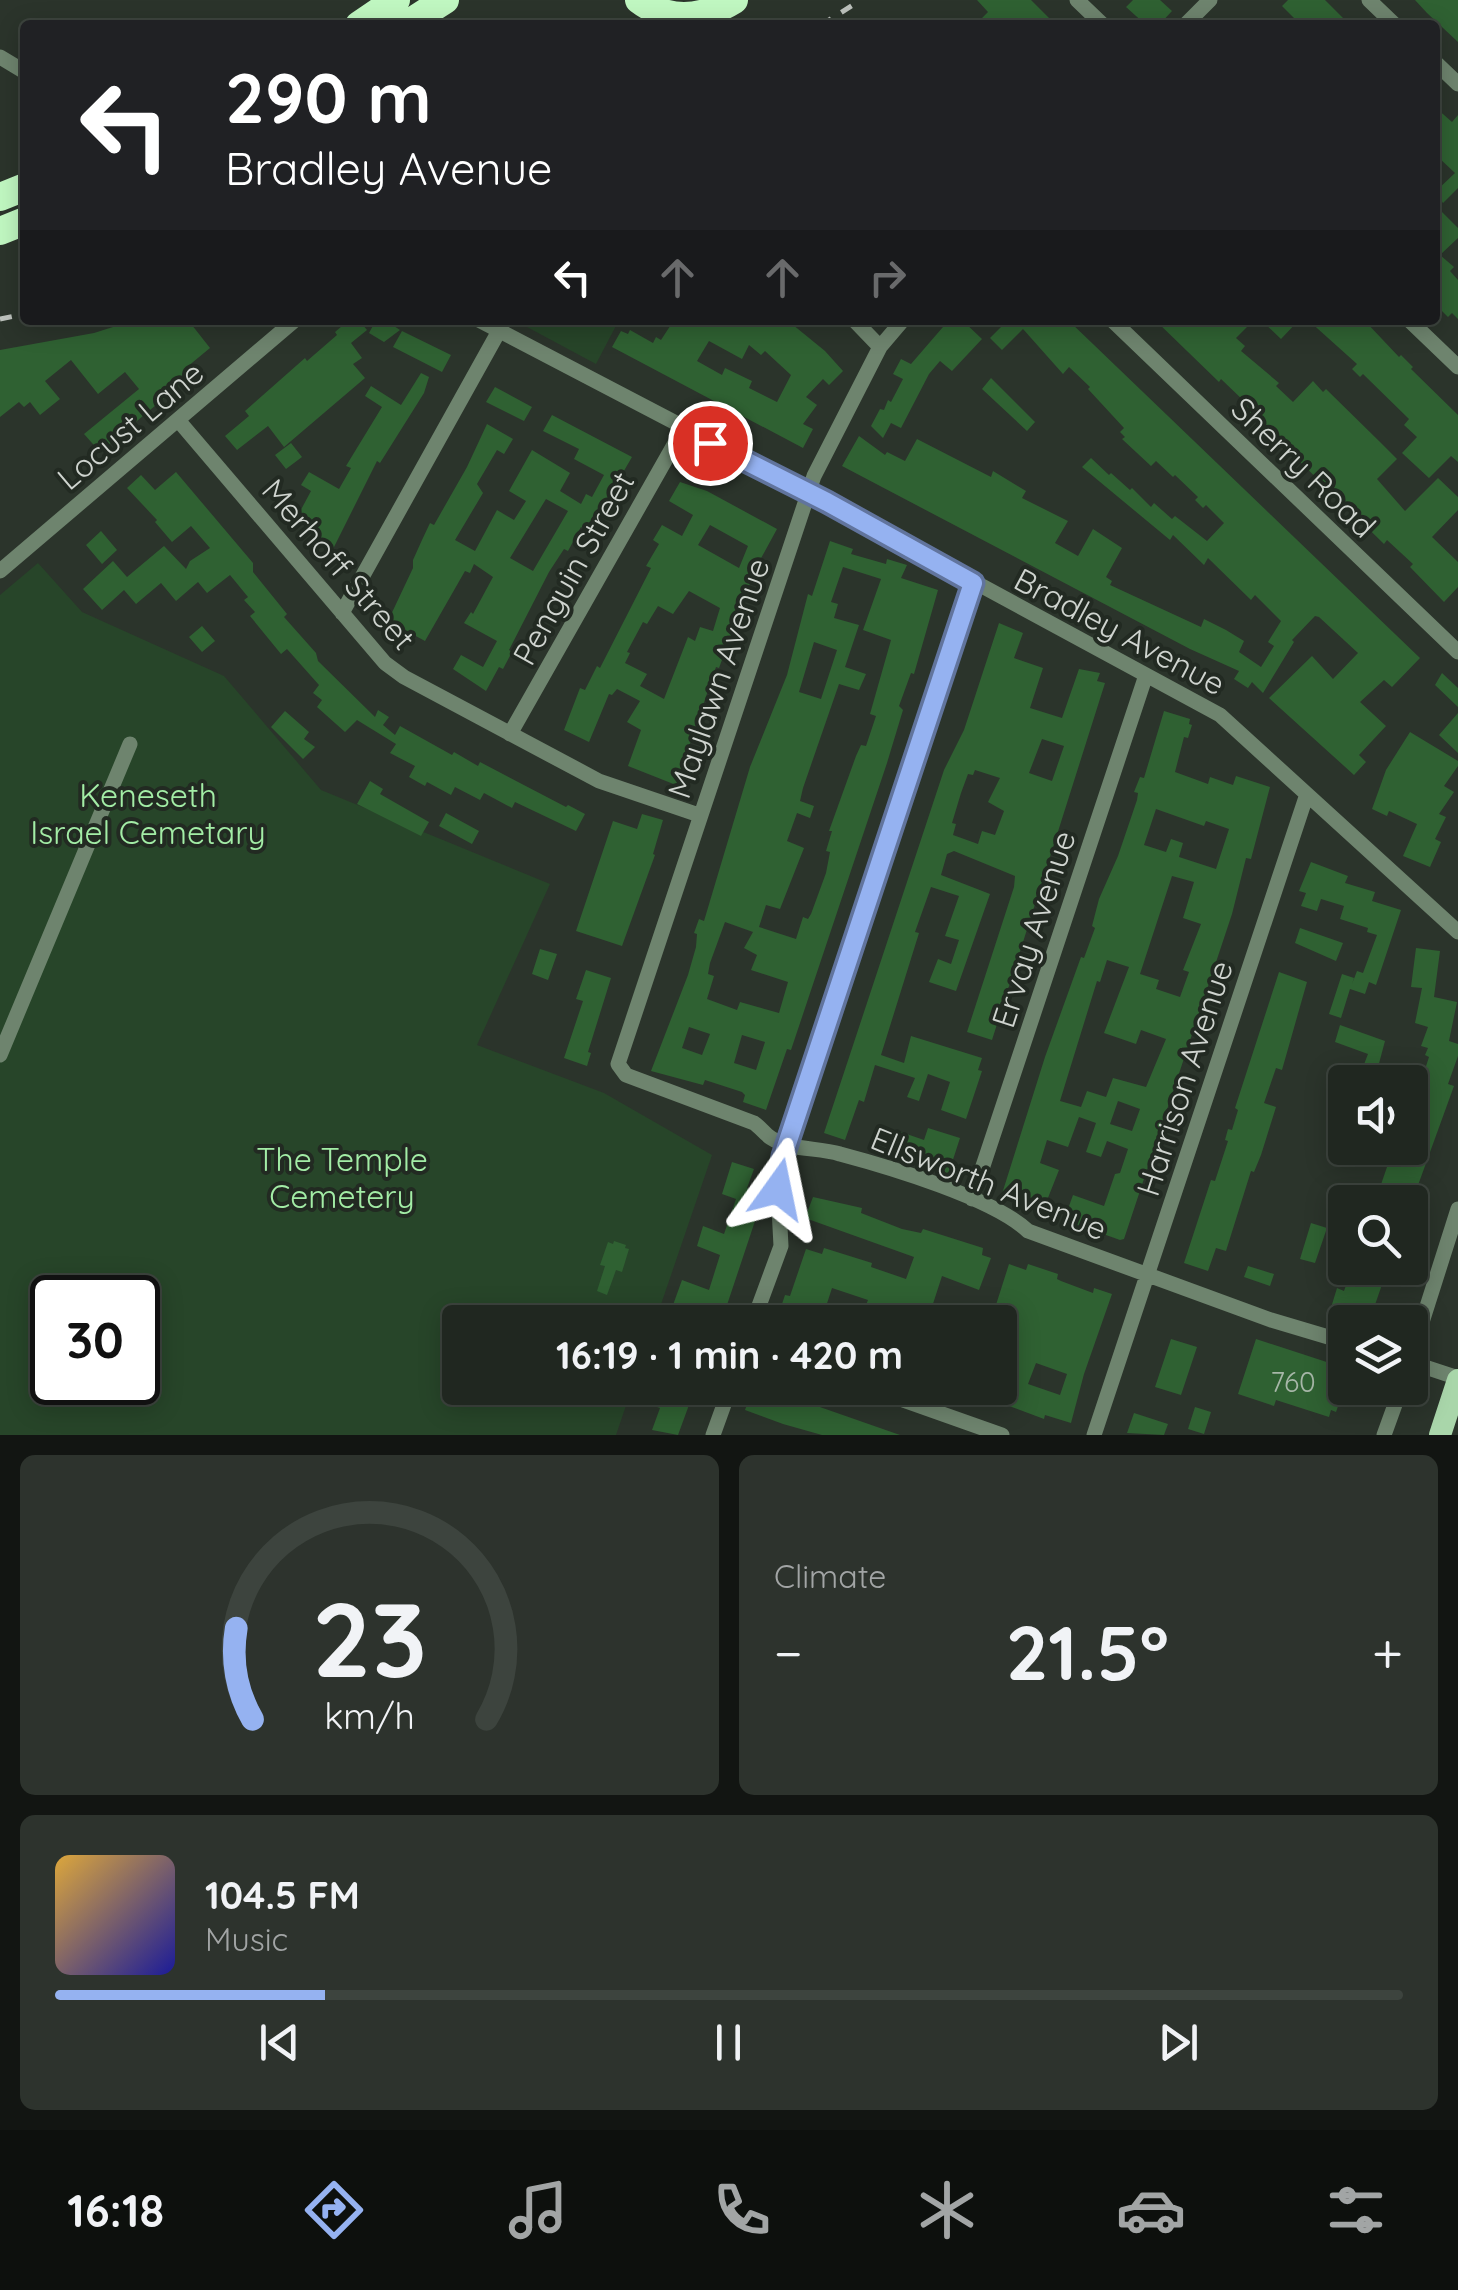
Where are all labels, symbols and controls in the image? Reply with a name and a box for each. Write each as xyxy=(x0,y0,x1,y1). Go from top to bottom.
text: 290 m xyxy=(225,53,432,141)
icon: left xyxy=(60,60,190,190)
text: Bradley Avenue xyxy=(225,140,552,196)
icon: left xyxy=(545,250,600,305)
icon: ahead xyxy=(650,250,705,305)
icon: ahead xyxy=(755,250,810,305)
icon: right xyxy=(860,250,915,305)
street label: Locust Lane xyxy=(49,352,211,498)
street label: Sherry Road xyxy=(1224,388,1384,546)
pin xyxy=(668,401,753,486)
icon: arrive xyxy=(683,416,738,471)
street label: Penguin Street xyxy=(503,464,643,672)
street label: Merhoff Street xyxy=(254,470,424,658)
street label: Maylawn Avenue xyxy=(658,553,778,803)
street label: Bradley Avenue xyxy=(1008,559,1232,703)
park label: Keneseth Israel Cemetary xyxy=(30,775,266,852)
street label: Ervay Avenue xyxy=(982,825,1084,1033)
street label: Harrison Avenue xyxy=(1127,955,1241,1201)
map controls xyxy=(1328,1065,1428,1405)
button: sound xyxy=(1328,1065,1428,1165)
street label: Ellsworth Avenue xyxy=(865,1117,1113,1249)
position arrow xyxy=(726,1137,830,1241)
park label: The Temple Cemetery xyxy=(256,1139,428,1216)
button: search xyxy=(1328,1185,1428,1285)
speed limit sign: 30 xyxy=(30,1275,160,1405)
button: layers xyxy=(1328,1305,1428,1405)
text: 16:19 · 1 min · 420 m xyxy=(556,1331,903,1379)
house number: 760 xyxy=(1270,1364,1316,1399)
text: Climate xyxy=(774,1556,886,1596)
text: 23 xyxy=(312,1573,427,1703)
text: 21.5° xyxy=(1006,1605,1169,1699)
text: − xyxy=(774,1618,803,1687)
text: + xyxy=(1372,1618,1403,1687)
text: km/h xyxy=(324,1693,415,1738)
text: 104.5 FM xyxy=(205,1871,360,1919)
text: Music xyxy=(205,1919,288,1959)
icon: previous xyxy=(252,2015,307,2070)
icon: pause xyxy=(701,2015,756,2070)
icon: next xyxy=(1151,2015,1206,2070)
icon: directions xyxy=(299,2175,369,2245)
icon: music xyxy=(503,2175,573,2245)
icon: phone xyxy=(707,2175,777,2245)
icon: climate xyxy=(912,2175,982,2245)
icon: car xyxy=(1116,2175,1186,2245)
icon: filters xyxy=(1321,2175,1391,2245)
text: 16:18 xyxy=(67,2182,164,2238)

